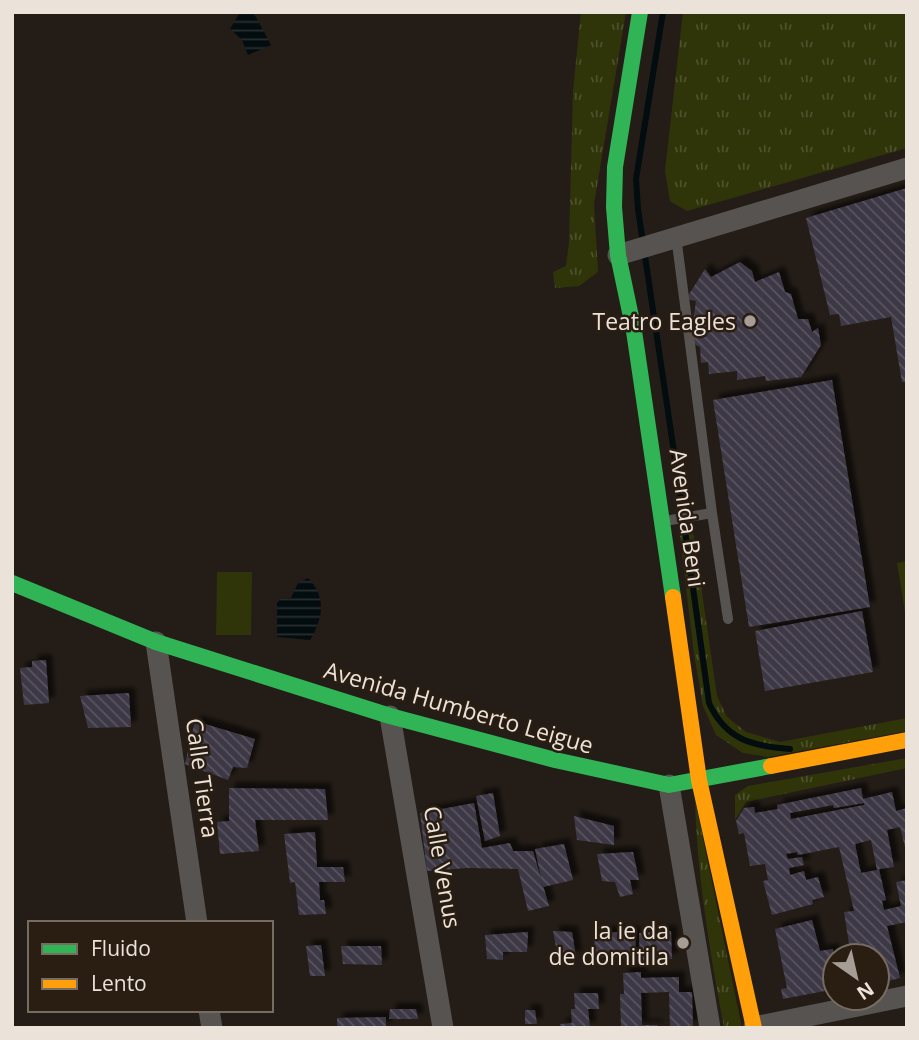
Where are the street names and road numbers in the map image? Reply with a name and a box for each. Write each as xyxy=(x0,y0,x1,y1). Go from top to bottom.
street label: Avenida Beni xyxy=(662,447,714,589)
street label: Avenida Humberto Leigue xyxy=(321,653,597,761)
street label: Calle Tierra xyxy=(179,716,227,840)
street label: Calle Venus xyxy=(417,803,469,931)

